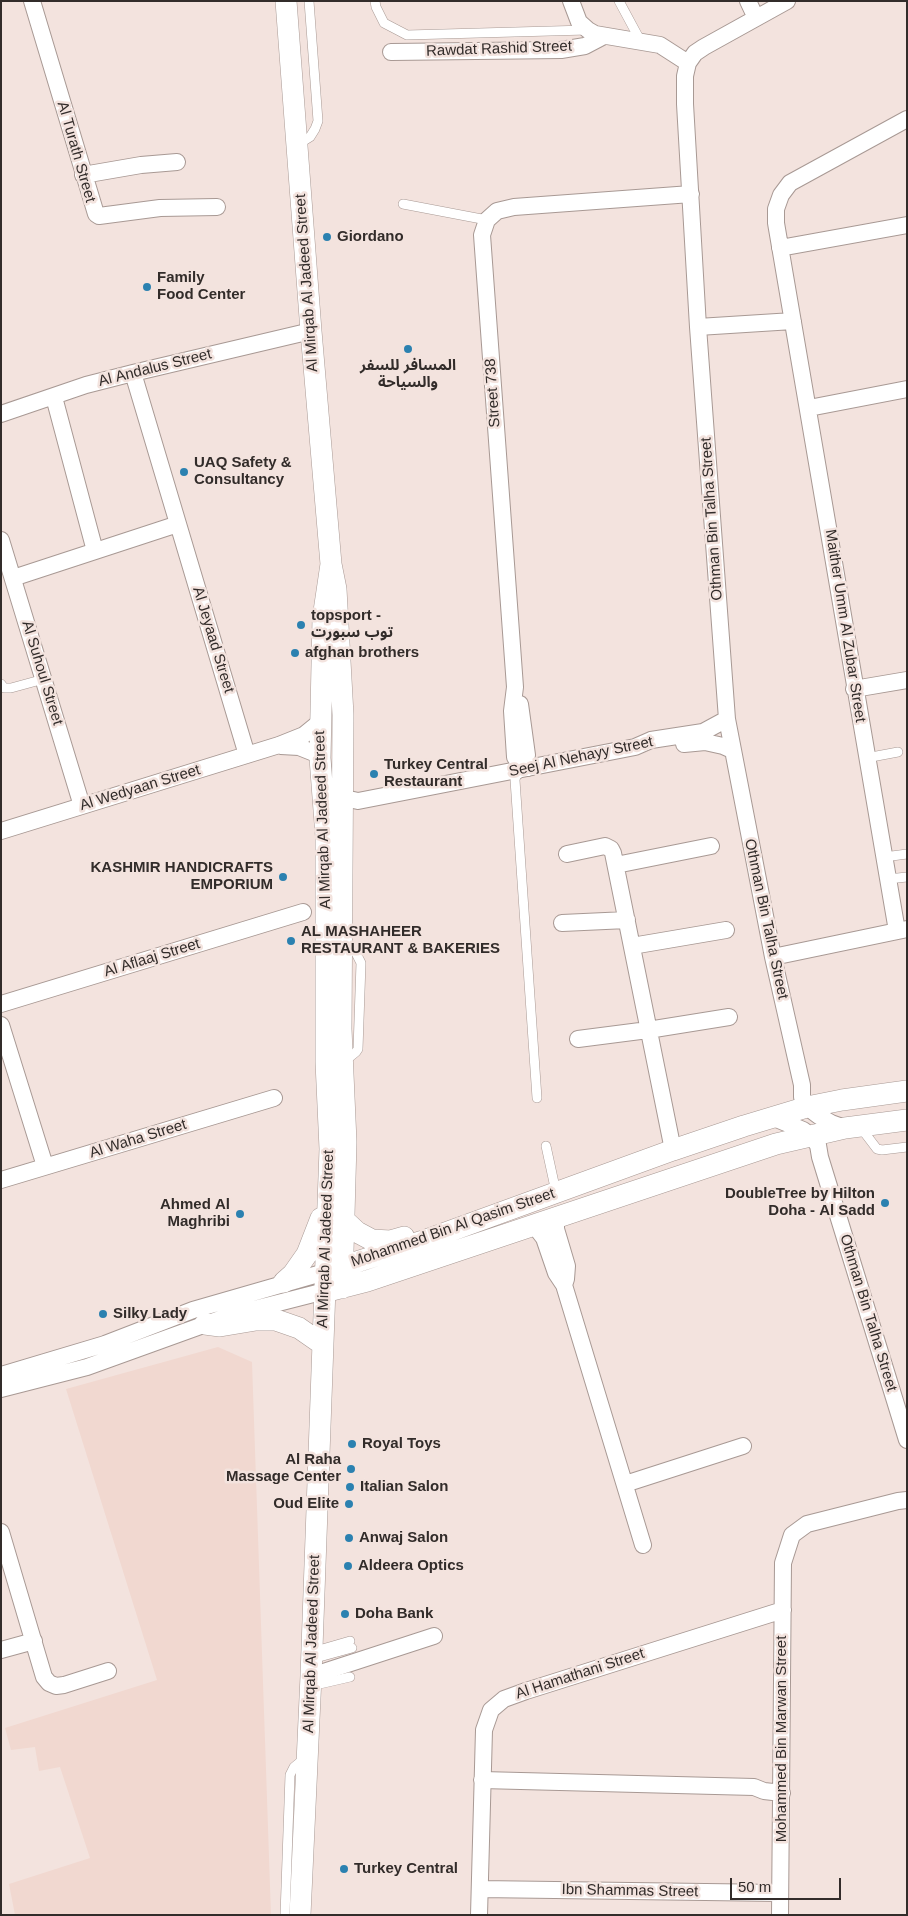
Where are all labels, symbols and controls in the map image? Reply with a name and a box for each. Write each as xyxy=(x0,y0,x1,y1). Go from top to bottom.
street label: Rawdat Rashid Street xyxy=(426,37,572,61)
street label: Al Turath Street xyxy=(53,99,99,205)
street label: Al Mirqab Al Jadeed Street xyxy=(292,193,322,373)
place label: Giordano xyxy=(337,228,404,246)
marker: Giordano xyxy=(321,231,333,243)
place label: Family Food Center xyxy=(157,269,245,304)
marker: Family Food Center xyxy=(141,281,153,293)
marker: المسافر للسفر والسياحة xyxy=(402,343,414,355)
street label: Al Andalus Street xyxy=(97,345,213,391)
place label: المسافر للسفر والسياحة xyxy=(360,357,456,392)
street label: Street 738 xyxy=(482,358,504,428)
street label: Othman Bin Talha Street xyxy=(697,437,727,601)
place label: UAQ Safety & Consultancy xyxy=(194,454,292,489)
marker: UAQ Safety & Consultancy xyxy=(178,466,190,478)
street label: Maither Umm Al Zubar Street xyxy=(821,528,869,724)
street label: Al Jeyaad Street xyxy=(188,585,238,695)
place label: topsport - توب سبورت xyxy=(311,607,393,642)
street label: Al Suhoul Street xyxy=(18,619,66,727)
marker: topsport - توب سبورت xyxy=(295,619,307,631)
place label: afghan brothers xyxy=(305,644,419,662)
marker: afghan brothers xyxy=(289,647,301,659)
street label: Al Mirqab Al Jadeed Street xyxy=(311,731,335,909)
street label: Seej Al Nehayy Street xyxy=(507,733,655,781)
place label: Turkey Central Restaurant xyxy=(384,756,488,791)
street label: Al Wedyaan Street xyxy=(78,761,202,815)
marker: Turkey Central Restaurant xyxy=(368,768,380,780)
street label: Othman Bin Talha Street xyxy=(740,837,792,1001)
place label: KASHMIR HANDICRAFTS EMPORIUM xyxy=(91,859,273,894)
marker: KASHMIR HANDICRAFTS EMPORIUM xyxy=(277,871,289,883)
place label: AL MASHAHEER RESTAURANT & BAKERIES xyxy=(301,923,500,958)
street label: Al Aflaaj Street xyxy=(102,935,202,981)
marker: AL MASHAHEER RESTAURANT & BAKERIES xyxy=(285,935,297,947)
street label: Al Waha Street xyxy=(87,1116,189,1162)
street label: Al Mirqab Al Jadeed Street xyxy=(314,1150,338,1328)
street label: Mohammed Bin Al Qasim Street xyxy=(349,1185,557,1271)
place label: DoubleTree by Hilton Doha - Al Sadd xyxy=(725,1185,875,1220)
place label: Ahmed Al Maghribi xyxy=(160,1196,230,1231)
marker: DoubleTree by Hilton Doha - Al Sadd xyxy=(879,1197,891,1209)
marker: Ahmed Al Maghribi xyxy=(234,1208,246,1220)
street label: Othman Bin Talha Street xyxy=(836,1232,900,1394)
place label: Silky Lady xyxy=(113,1305,187,1323)
marker: Silky Lady xyxy=(97,1308,109,1320)
place label: Royal Toys xyxy=(362,1435,441,1453)
marker: Royal Toys xyxy=(346,1438,358,1450)
place label: Al Raha Massage Center xyxy=(226,1451,341,1486)
marker: Al Raha Massage Center xyxy=(345,1463,357,1475)
place label: Italian Salon xyxy=(360,1478,448,1496)
marker: Italian Salon xyxy=(344,1481,356,1493)
place label: Oud Elite xyxy=(273,1495,339,1513)
marker: Oud Elite xyxy=(343,1498,355,1510)
place label: Anwaj Salon xyxy=(359,1529,448,1547)
marker: Anwaj Salon xyxy=(343,1532,355,1544)
street label: Al Mirqab Al Jadeed Street xyxy=(300,1555,324,1733)
place label: Aldeera Optics xyxy=(358,1557,464,1575)
marker: Aldeera Optics xyxy=(342,1560,354,1572)
place label: Doha Bank xyxy=(355,1605,433,1623)
marker: Doha Bank xyxy=(339,1608,351,1620)
street label: Mohammed Bin Marwan Street xyxy=(773,1636,791,1842)
street label: Al Hamathani Street xyxy=(513,1645,647,1703)
place label: Turkey Central xyxy=(354,1860,458,1878)
marker: Turkey Central xyxy=(338,1863,350,1875)
scale bar xyxy=(733,1868,844,1900)
text: 50 m xyxy=(738,1878,771,1895)
street label: Ibn Shammas Street xyxy=(561,1881,699,1901)

